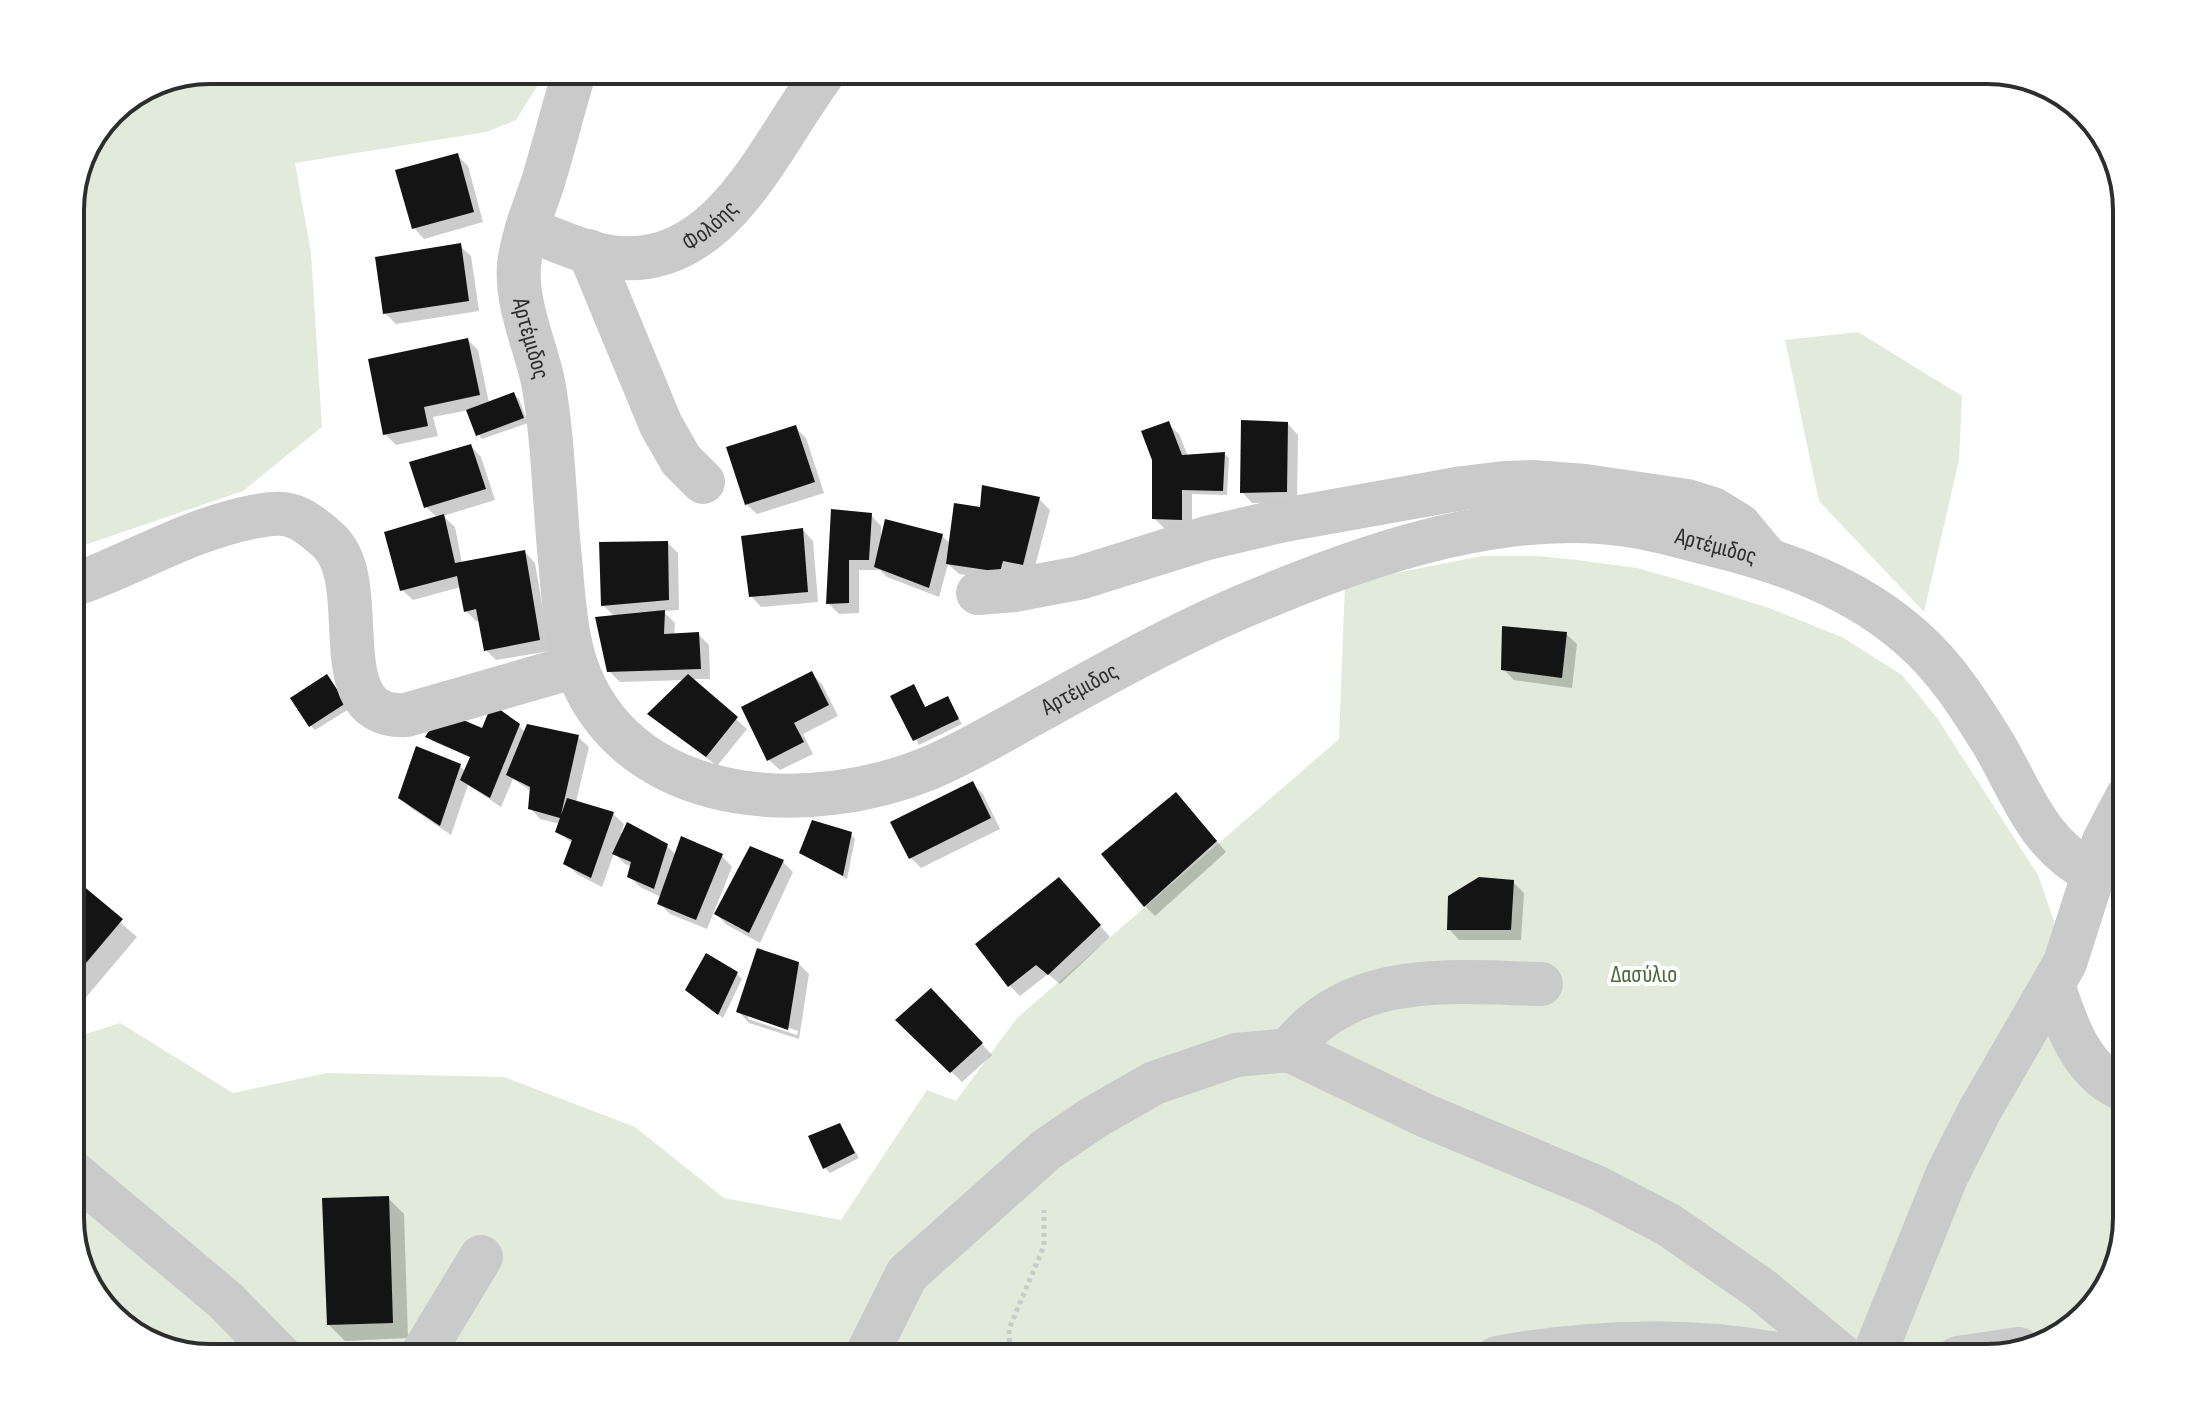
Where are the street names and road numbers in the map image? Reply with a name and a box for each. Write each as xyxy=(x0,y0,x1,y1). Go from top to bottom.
street label: Φολόης xyxy=(676,194,744,257)
street label: Αρτέμιδος xyxy=(506,295,556,382)
street label: Αρτέμιδος xyxy=(1671,521,1760,570)
street label: Αρτέμιδος xyxy=(1035,656,1123,722)

